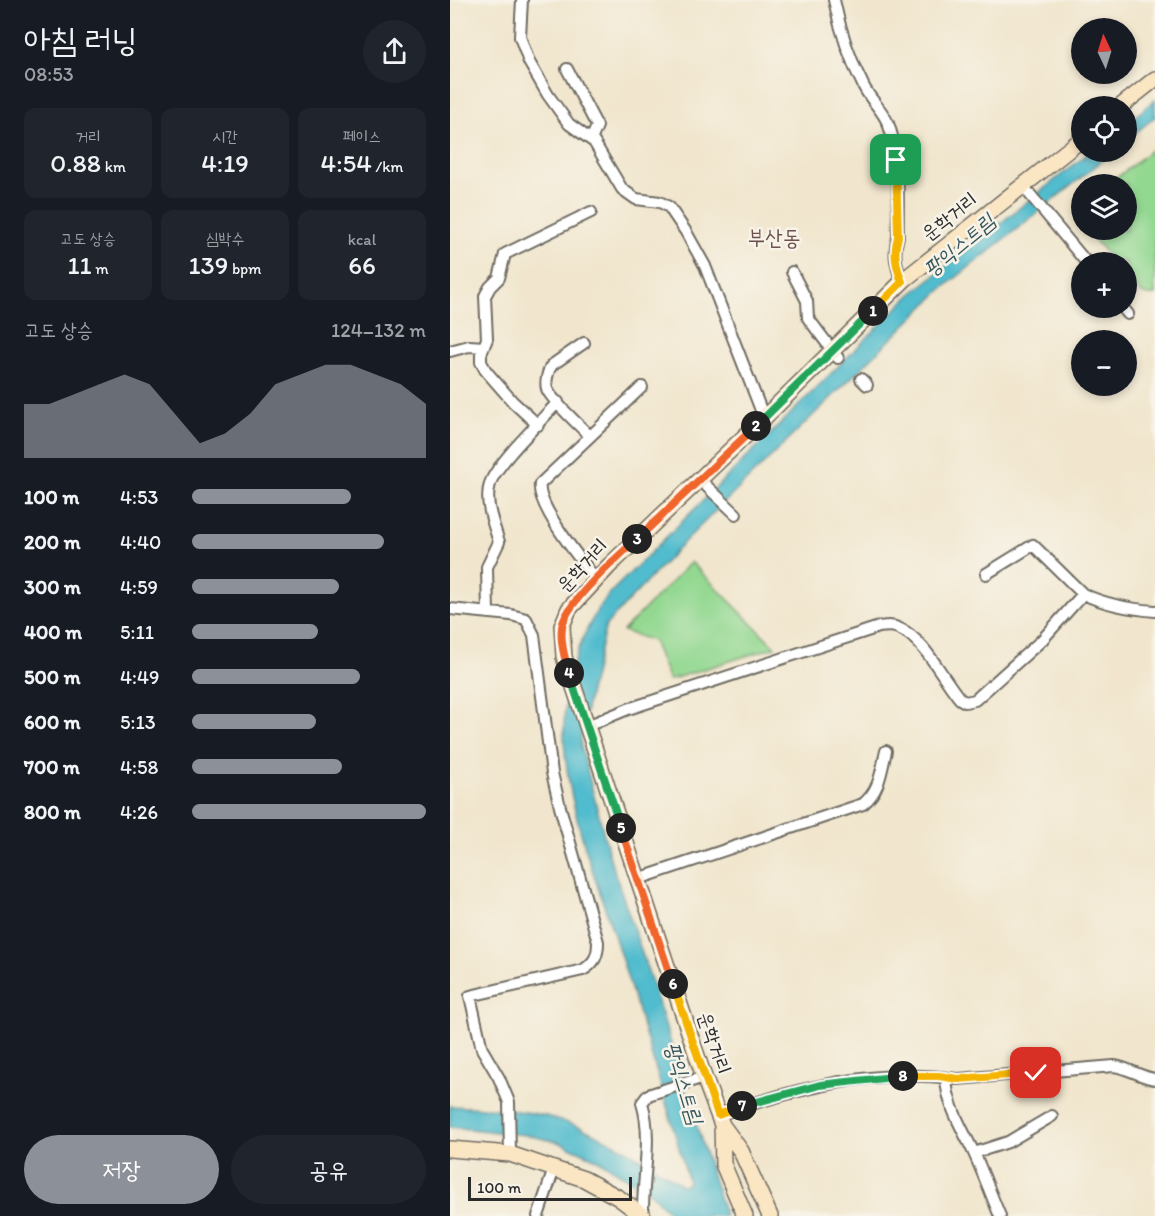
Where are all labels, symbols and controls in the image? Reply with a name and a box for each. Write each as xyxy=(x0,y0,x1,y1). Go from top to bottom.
north arrow xyxy=(1071,18,1137,84)
map controls xyxy=(1071,18,1137,396)
text: 아침 러닝 xyxy=(24,20,138,59)
button: share xyxy=(363,20,426,83)
text: 08:53 xyxy=(24,62,74,86)
button: locate xyxy=(1071,96,1137,162)
text: 거리 xyxy=(75,127,101,146)
text: 시간 xyxy=(212,127,238,146)
text: 페이스 xyxy=(343,127,381,146)
pin xyxy=(870,134,921,185)
icon: arrive xyxy=(879,143,912,176)
text: 0.88 xyxy=(50,147,101,179)
text: 4:19 xyxy=(201,147,249,179)
text: 4:54 xyxy=(321,147,372,179)
text: km xyxy=(101,157,126,176)
text: /km xyxy=(372,157,403,176)
button: layers xyxy=(1071,174,1137,240)
street label: 운학거리 xyxy=(916,187,982,245)
water label: 팡익스트림 xyxy=(918,207,1001,281)
district label: 부산동 xyxy=(747,224,801,251)
text: 고도 상승 xyxy=(60,229,116,248)
text: 심박수 xyxy=(206,229,244,248)
text: kcal xyxy=(348,230,376,249)
text: 11 xyxy=(67,249,92,281)
text: 139 xyxy=(188,249,228,281)
text: 66 xyxy=(348,249,376,281)
button: + xyxy=(1071,252,1137,318)
text: m xyxy=(92,259,109,278)
text: bpm xyxy=(228,259,262,278)
pin: 1 xyxy=(858,296,888,326)
text: 1 xyxy=(869,301,877,320)
text: 고도 상승 xyxy=(24,318,93,342)
text: 124–132 m xyxy=(331,318,426,342)
button: − xyxy=(1071,330,1137,396)
pin: 2 xyxy=(741,411,771,441)
text: 2 xyxy=(752,416,760,435)
text: 100 m xyxy=(24,485,79,509)
text: 4:53 xyxy=(120,485,158,509)
pin: 3 xyxy=(622,524,652,554)
text: 3 xyxy=(633,529,641,548)
text: 200 m xyxy=(24,530,80,554)
text: 4:40 xyxy=(120,530,161,554)
street label: 운학거리 xyxy=(551,533,613,597)
text: 300 m xyxy=(24,575,81,599)
text: 4:59 xyxy=(120,575,158,599)
text: 400 m xyxy=(24,620,82,644)
text: 5:11 xyxy=(120,620,154,644)
pin: 4 xyxy=(554,658,584,688)
text: 4 xyxy=(564,663,574,682)
text: 500 m xyxy=(24,665,80,689)
text: 4:49 xyxy=(120,665,159,689)
text: 600 m xyxy=(24,710,81,734)
text: 5:13 xyxy=(120,710,156,734)
text: 700 m xyxy=(24,755,80,779)
text: 4:58 xyxy=(120,755,158,779)
text: 800 m xyxy=(24,800,81,824)
text: 4:26 xyxy=(120,800,158,824)
pin: 5 xyxy=(606,813,636,843)
text: 5 xyxy=(617,818,625,837)
pin: 6 xyxy=(658,969,688,999)
text: 6 xyxy=(669,974,677,993)
street label: 운학거리 xyxy=(693,1009,737,1077)
water label: 팡익스트림 xyxy=(660,1039,709,1129)
pin xyxy=(1010,1047,1061,1098)
icon: check xyxy=(1019,1056,1052,1089)
pin: 8 xyxy=(888,1061,918,1091)
text: 8 xyxy=(899,1066,907,1085)
pin: 7 xyxy=(727,1091,757,1121)
text: 7 xyxy=(738,1096,746,1115)
button: 저장 xyxy=(24,1135,219,1204)
button: 공유 xyxy=(231,1135,426,1204)
scale bar xyxy=(468,1174,632,1202)
text: 100 m xyxy=(477,1178,521,1197)

